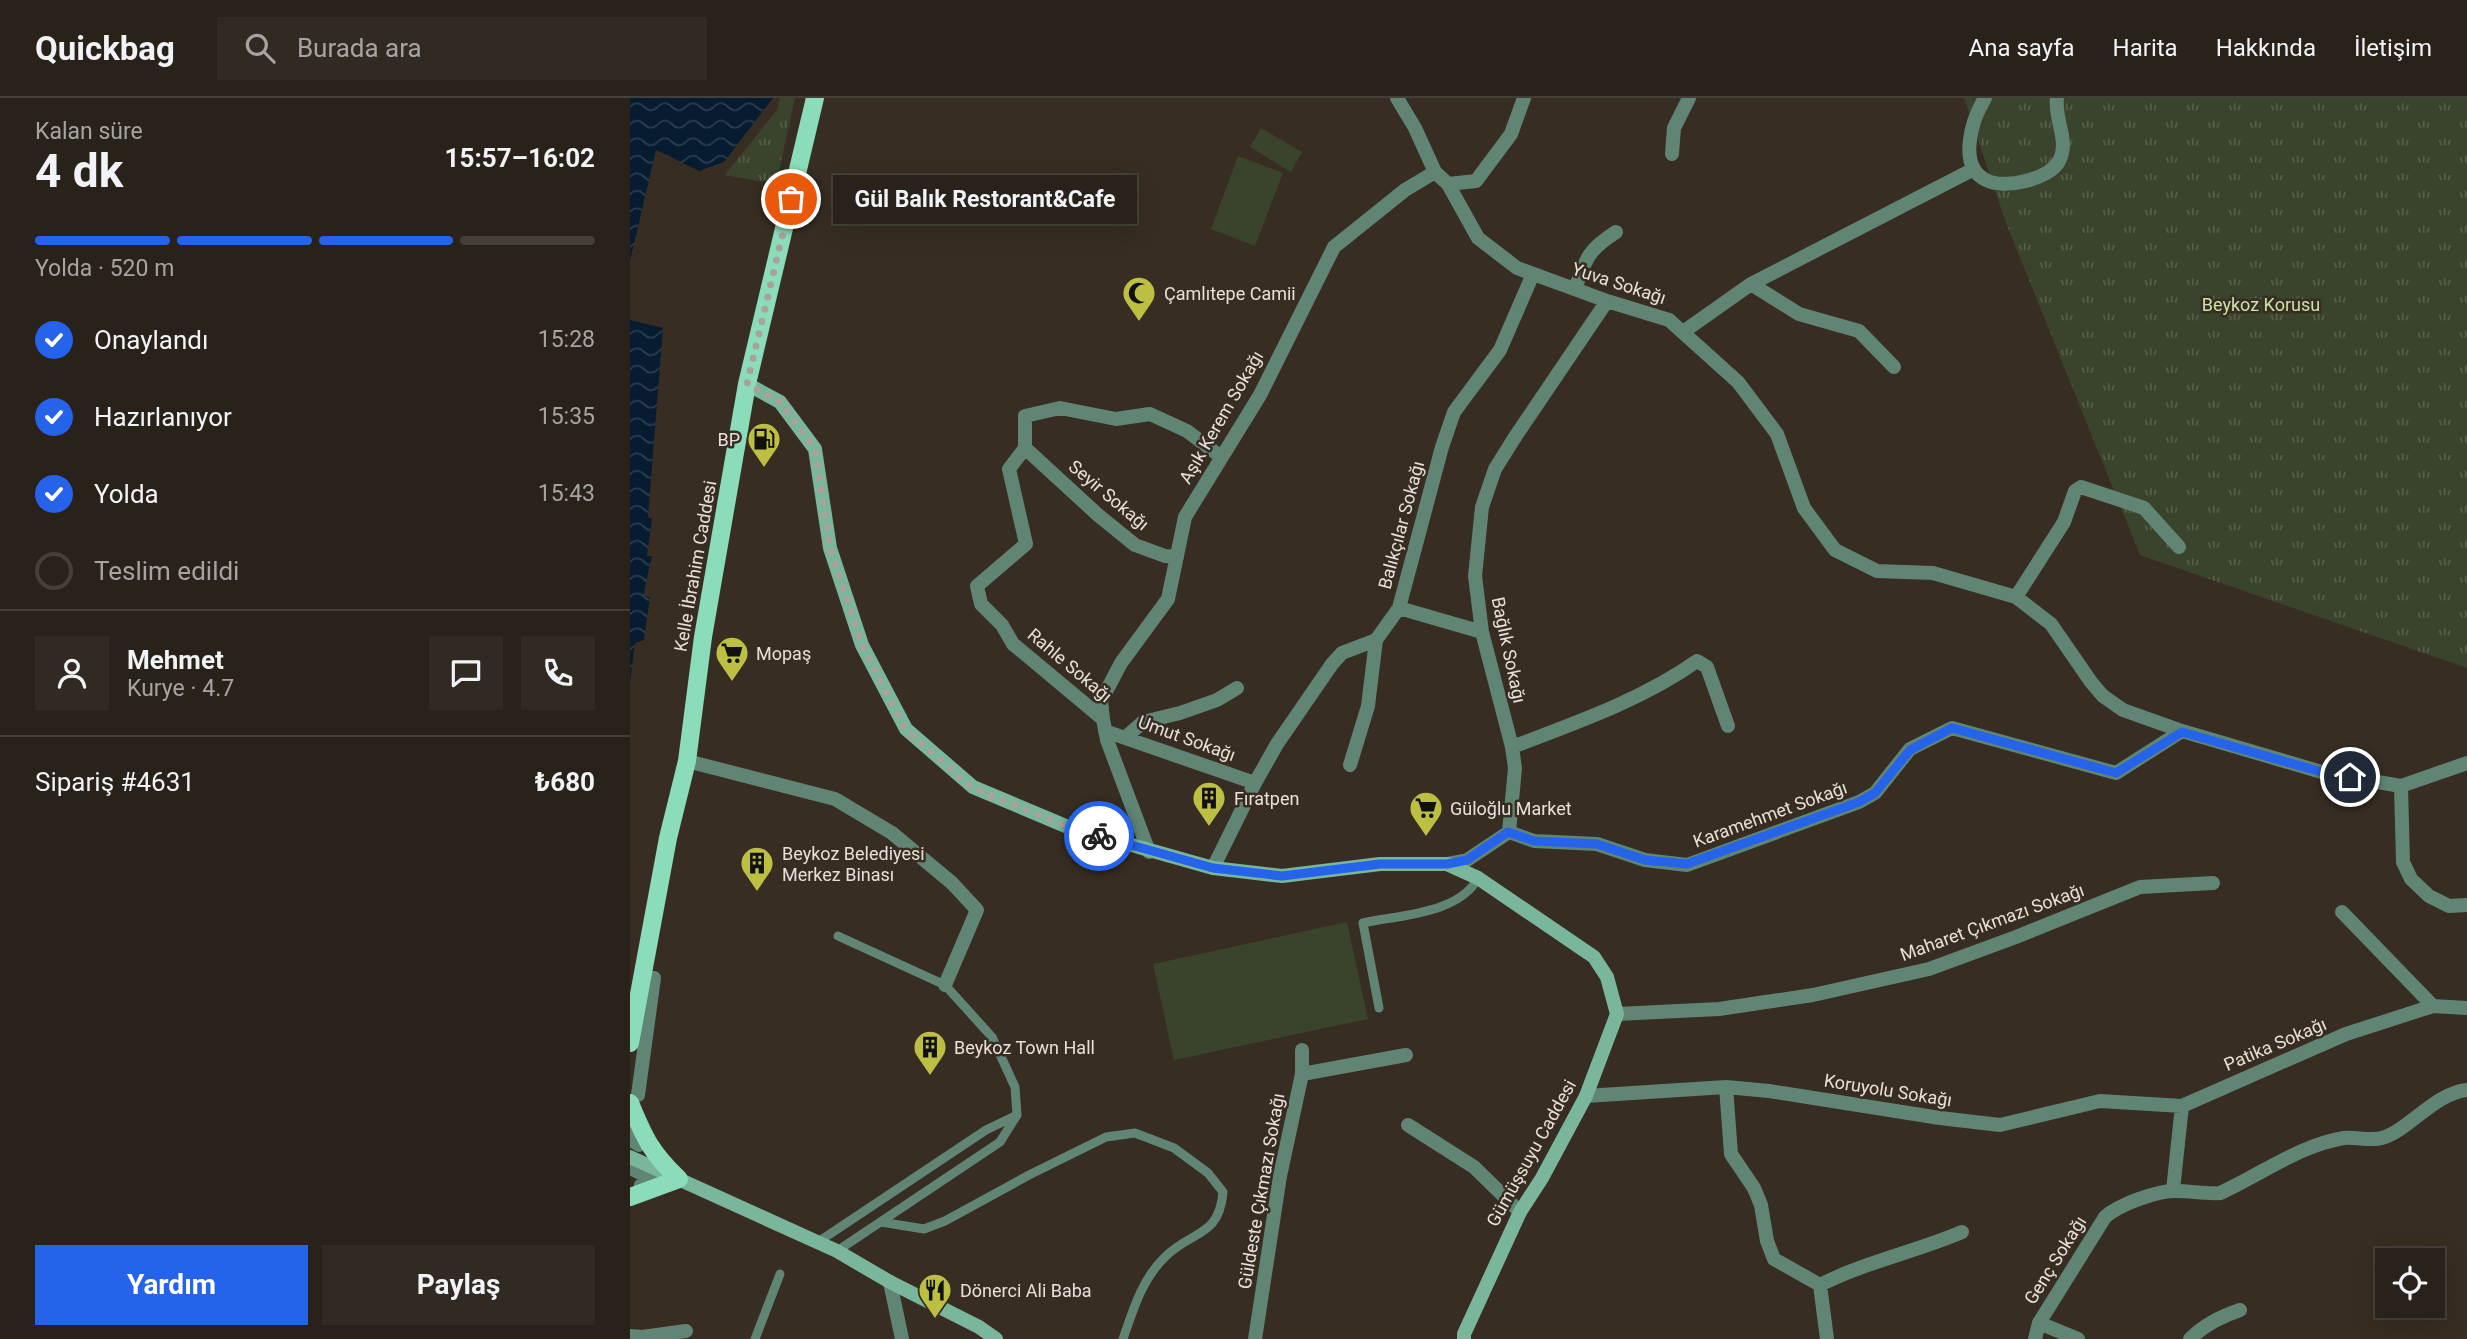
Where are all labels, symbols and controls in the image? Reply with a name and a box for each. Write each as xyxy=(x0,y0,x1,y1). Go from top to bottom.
search box xyxy=(217,17,707,80)
text: Quickbag xyxy=(35,29,175,68)
icon: search xyxy=(241,29,279,67)
text: Burada ara xyxy=(297,33,422,63)
text: Ana sayfa xyxy=(1969,34,2075,62)
text: Harita xyxy=(2113,34,2178,62)
text: Hakkında xyxy=(2216,34,2316,62)
text: İletişim xyxy=(2354,34,2432,62)
text: Kalan süre xyxy=(35,118,143,145)
text: 15:57–16:02 xyxy=(445,143,595,173)
text: 4 dk xyxy=(35,144,123,198)
pin xyxy=(761,169,821,229)
callout: Gül Balık Restorant&Cafe xyxy=(833,174,1138,224)
icon: bag xyxy=(772,180,810,218)
text: Gül Balık Restorant&Cafe xyxy=(854,186,1116,213)
text: Yolda · 520 m xyxy=(35,255,174,282)
street label: Yuva Sokağı xyxy=(1569,258,1669,308)
mosque icon: Çamlıtepe Camii xyxy=(1120,274,1158,323)
place label: Çamlıtepe Camii xyxy=(1164,283,1296,304)
park label: Beykoz Korusu xyxy=(2202,294,2320,315)
icon: check xyxy=(35,321,73,359)
text: Onaylandı xyxy=(94,325,208,355)
text: 15:28 xyxy=(538,326,595,353)
street label: Aşık Kerem Sokağı xyxy=(1174,347,1268,487)
icon: check xyxy=(35,398,73,436)
text: Hazırlanıyor xyxy=(94,402,232,432)
text: 15:35 xyxy=(538,403,595,430)
fuel station icon: BP xyxy=(745,420,783,469)
place label: BP xyxy=(717,429,740,450)
street label: Seyir Sokağı xyxy=(1065,455,1153,535)
street label: Balıkçılar Sokağı xyxy=(1374,459,1428,591)
icon: check xyxy=(35,475,73,513)
text: Yolda xyxy=(94,479,159,509)
street label: Kelle İbrahim Caddesi xyxy=(670,479,720,653)
text: 15:43 xyxy=(538,480,595,507)
text: Teslim edildi xyxy=(94,556,239,586)
street label: Bağlık Sokağı xyxy=(1488,595,1530,705)
street label: Rahle Sokağı xyxy=(1024,624,1116,706)
supermarket icon: Mopaş xyxy=(713,634,751,683)
button: person xyxy=(35,636,109,710)
button: chat xyxy=(429,636,503,710)
button: phone xyxy=(521,636,595,710)
place label: Mopaş xyxy=(756,643,811,664)
text: Mehmet xyxy=(127,645,224,675)
text: Kurye · 4.7 xyxy=(127,675,234,702)
street label: Umut Sokağı xyxy=(1135,711,1239,765)
pin xyxy=(2320,747,2380,807)
icon: home xyxy=(2331,758,2369,796)
text: Sipariş #4631 xyxy=(35,767,195,797)
text: ₺680 xyxy=(535,767,595,797)
street label: Karamehmet Sokağı xyxy=(1690,776,1850,852)
building icon: Fıratpen xyxy=(1190,779,1228,828)
place label: Fıratpen xyxy=(1234,788,1299,809)
supermarket icon: Güloğlu Market xyxy=(1407,789,1445,838)
place label: Güloğlu Market xyxy=(1450,798,1572,819)
courier xyxy=(1064,801,1134,871)
icon: bike xyxy=(1080,817,1118,855)
place label: Beykoz Belediyesi Merkez Binası xyxy=(782,843,925,885)
building icon: Beykoz Belediyesi Merkez Binası xyxy=(738,844,776,893)
street label: Maharet Çıkmazı Sokağı xyxy=(1897,879,2087,965)
street label: Patika Sokağı xyxy=(2221,1013,2329,1075)
building icon: Beykoz Town Hall xyxy=(911,1028,949,1077)
place label: Beykoz Town Hall xyxy=(954,1037,1095,1058)
street label: Koruyolu Sokağı xyxy=(1823,1070,1953,1110)
street label: Gümüşsuyu Caddesi xyxy=(1482,1076,1580,1230)
street label: Güldeste Çıkmazı Sokağı xyxy=(1233,1091,1289,1291)
street label: Genç Sokağı xyxy=(2020,1212,2090,1308)
button: Yardım xyxy=(35,1245,308,1325)
button: Paylaş xyxy=(322,1245,595,1325)
map controls xyxy=(2375,1248,2445,1318)
button: locate xyxy=(2375,1248,2445,1318)
restaurant icon: Dönerci Ali Baba xyxy=(916,1271,954,1320)
place label: Dönerci Ali Baba xyxy=(960,1280,1092,1301)

